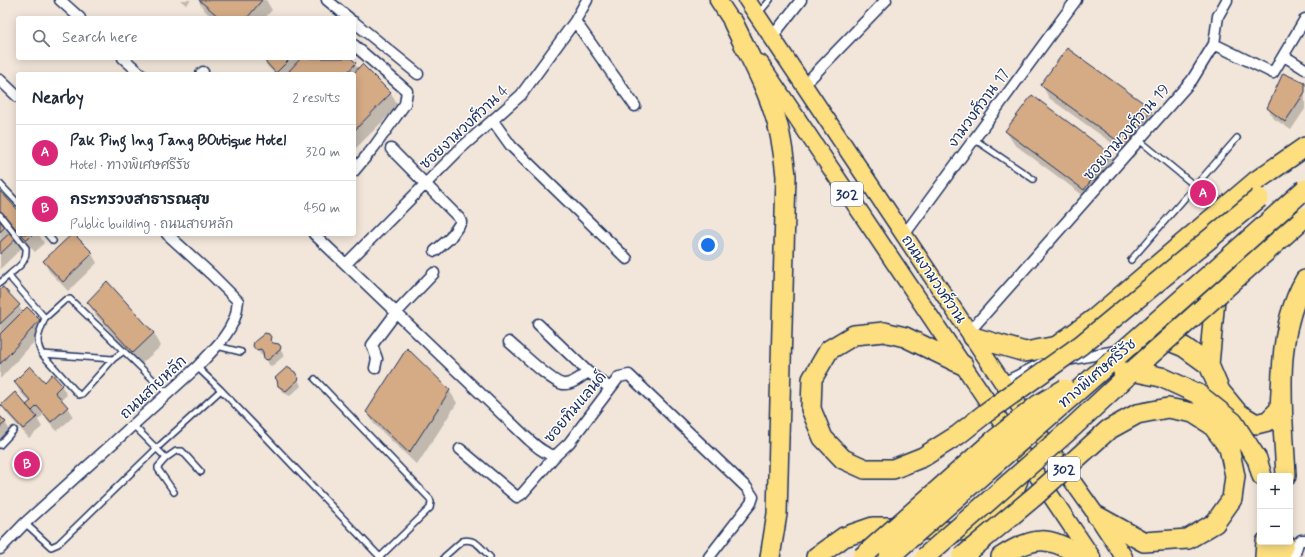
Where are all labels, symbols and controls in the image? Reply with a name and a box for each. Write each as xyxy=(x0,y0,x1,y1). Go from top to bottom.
search box xyxy=(16,16,356,60)
icon: search xyxy=(30,27,52,49)
text: Search here xyxy=(62,28,138,48)
street label: งามวงศ์วาน 17 xyxy=(943,64,1014,152)
street label: ซอยงามวงศ์วาน 19 xyxy=(1078,79,1174,185)
street label: ซอยงามวงศ์วาน 4 xyxy=(415,80,514,174)
text: Nearby xyxy=(32,87,84,109)
text: 2 results xyxy=(293,90,340,107)
text: Pak Ping Ing Tang BOutique Hotel xyxy=(70,131,286,151)
text: A xyxy=(41,144,49,161)
text: 320 m xyxy=(306,144,340,161)
text: Hotel · ทางพิเศษศรีรัช xyxy=(70,157,190,174)
pin: A xyxy=(1190,178,1216,208)
road number: 302 xyxy=(831,182,863,206)
text: กระทรวงสาธารณสุข xyxy=(70,190,210,210)
text: B xyxy=(41,200,49,217)
text: 450 m xyxy=(304,200,340,217)
text: Public building · ถนนสายหลัก xyxy=(70,216,233,233)
street label: ถนนงามวงศ์วาน xyxy=(896,231,971,328)
your location xyxy=(698,235,718,255)
street label: ทางพิเศษศรีรัช xyxy=(1055,334,1141,413)
street label: ถนนสายหลัก xyxy=(116,352,191,424)
street label: ซอยทิมแลนด์ xyxy=(539,367,612,448)
pin: B xyxy=(14,449,40,479)
road number: 302 xyxy=(1048,457,1080,481)
map controls xyxy=(1257,473,1293,545)
button: + xyxy=(1257,473,1293,509)
button: − xyxy=(1257,509,1293,545)

